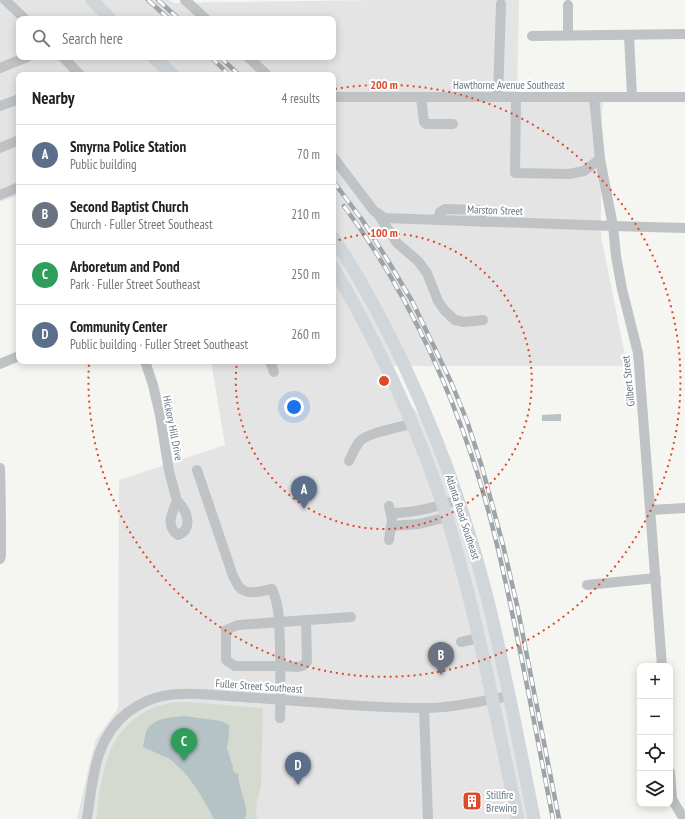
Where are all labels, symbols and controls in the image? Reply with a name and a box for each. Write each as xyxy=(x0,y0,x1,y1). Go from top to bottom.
search box xyxy=(16,16,336,60)
icon: search xyxy=(30,27,52,49)
text: Search here xyxy=(62,29,123,48)
text: 200 m xyxy=(370,77,398,92)
street label: Hawthorne Avenue Southeast xyxy=(453,78,565,92)
text: Nearby xyxy=(32,87,75,109)
text: 4 results xyxy=(281,90,320,107)
text: Smyrna Police Station xyxy=(70,137,186,156)
text: A xyxy=(42,146,48,163)
text: 70 m xyxy=(297,146,320,163)
text: Public building xyxy=(70,156,137,173)
text: Second Baptist Church xyxy=(70,197,188,216)
street label: Marston Street xyxy=(467,202,523,218)
text: B xyxy=(42,206,48,223)
text: 210 m xyxy=(291,206,320,223)
text: Church · Fuller Street Southeast xyxy=(70,216,213,233)
text: 100 m xyxy=(370,225,398,240)
text: Arboretum and Pond xyxy=(70,257,180,276)
text: C xyxy=(42,266,48,283)
text: 250 m xyxy=(291,266,320,283)
text: Park · Fuller Street Southeast xyxy=(70,276,200,293)
text: Community Center xyxy=(70,317,167,336)
text: D xyxy=(42,326,48,343)
text: 260 m xyxy=(291,326,320,343)
text: Public building · Fuller Street Southeast xyxy=(70,336,248,353)
street label: Gilbert Street xyxy=(618,355,638,407)
centre of rings xyxy=(377,374,391,388)
street label: Hickory Hill Drive xyxy=(160,394,186,462)
your location xyxy=(284,397,304,417)
street label: Atlanta Road Southeast xyxy=(443,473,483,561)
pin: A xyxy=(291,476,317,509)
pin: B xyxy=(428,642,454,675)
map controls xyxy=(637,663,673,807)
button: + xyxy=(637,663,673,699)
street label: Fuller Street Southeast xyxy=(215,676,303,696)
button: − xyxy=(637,699,673,735)
pin: C xyxy=(171,728,197,761)
button: locate xyxy=(637,735,673,771)
pin: D xyxy=(285,752,311,785)
button: layers xyxy=(637,771,673,807)
place label: Stillfire Brewing xyxy=(486,788,517,815)
building icon: Stillfire Brewing xyxy=(461,790,483,812)

